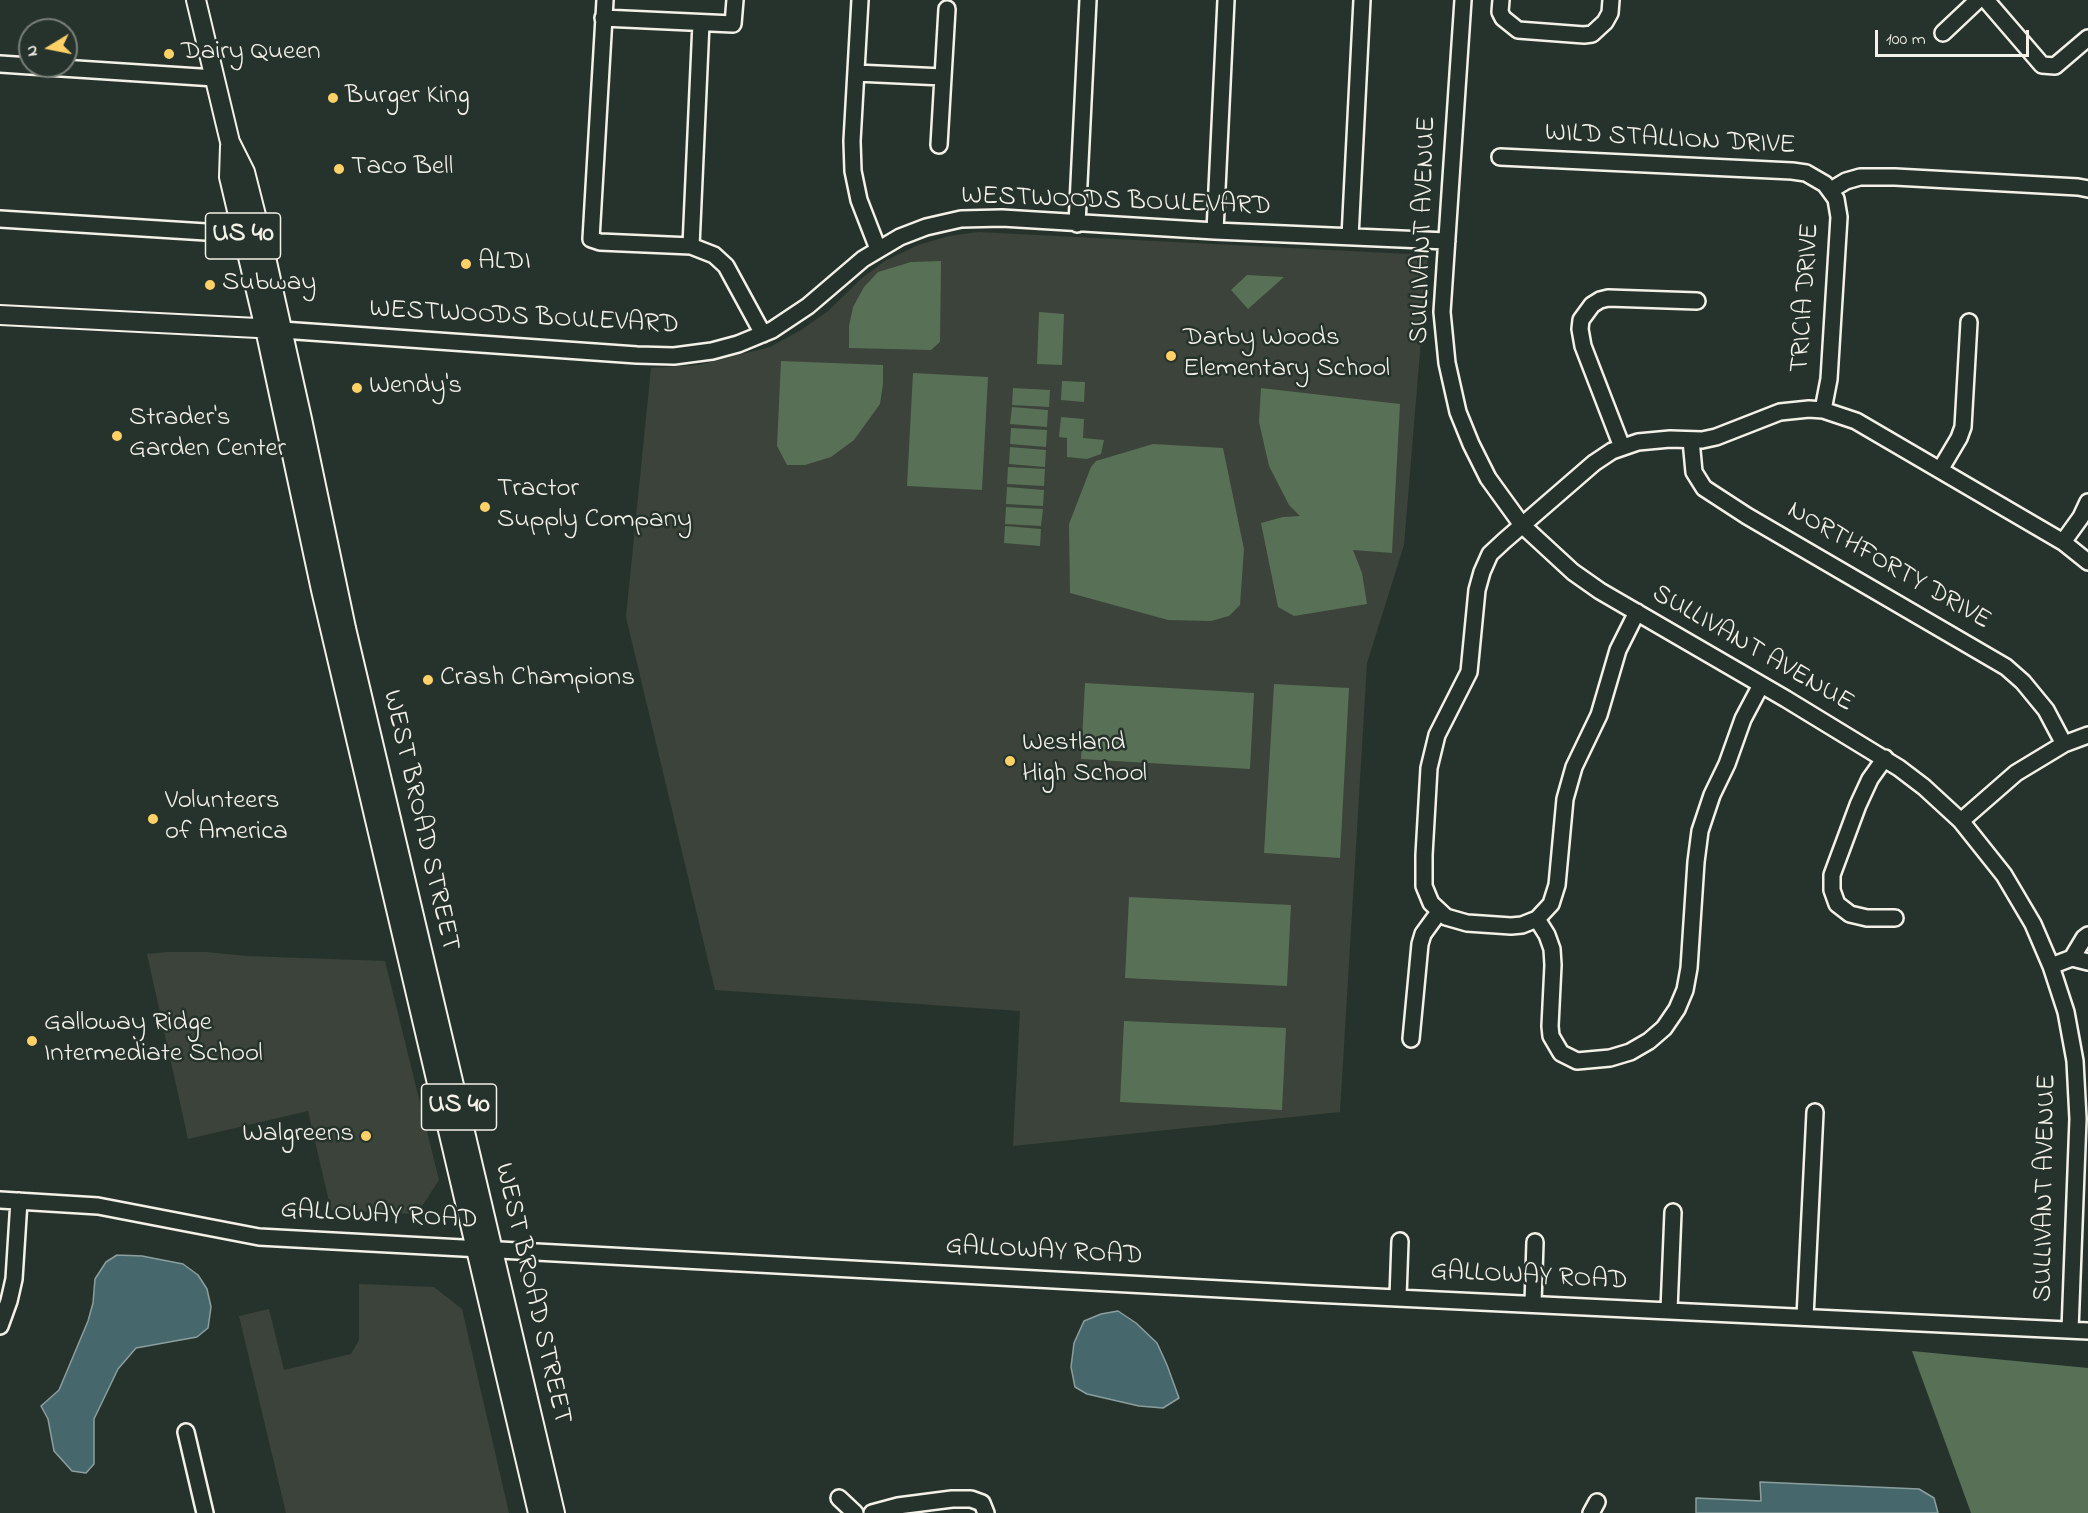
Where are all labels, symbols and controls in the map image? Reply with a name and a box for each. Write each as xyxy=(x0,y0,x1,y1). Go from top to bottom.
north arrow xyxy=(18,18,78,78)
scale bar xyxy=(1878,18,2032,56)
text: 100 m xyxy=(1886,27,1926,53)
place label: Dairy Queen xyxy=(181,38,321,70)
text: N xyxy=(19,43,45,58)
marker: Dairy Queen xyxy=(162,47,176,61)
place label: Burger King xyxy=(345,82,470,114)
marker: Burger King xyxy=(326,91,340,105)
street label: SULLIVANT AVENUE xyxy=(1405,116,1445,344)
street label: WILD STALLION DRIVE xyxy=(1544,118,1796,164)
place label: Taco Bell xyxy=(351,153,453,185)
marker: Taco Bell xyxy=(332,162,346,176)
street label: WESTWOODS BOULEVARD xyxy=(961,181,1271,225)
road number: US 40 xyxy=(206,213,280,259)
street label: TRICIA DRIVE xyxy=(1786,222,1828,374)
place label: ALDI xyxy=(478,248,531,280)
marker: ALDI xyxy=(459,257,473,271)
place label: Subway xyxy=(222,269,316,301)
marker: Subway xyxy=(203,278,217,292)
street label: WESTWOODS BOULEVARD xyxy=(368,295,680,343)
place label: Darby Woods Elementary School xyxy=(1183,324,1390,387)
marker: Darby Woods Elementary School xyxy=(1164,349,1178,363)
place label: Wendy's xyxy=(369,372,462,404)
marker: Wendy's xyxy=(350,381,364,395)
place label: Strader's Garden Center xyxy=(129,404,286,467)
marker: Strader's Garden Center xyxy=(110,429,124,443)
place label: Tractor Supply Company xyxy=(497,475,692,538)
street label: NORTHFORTY DRIVE xyxy=(1780,495,1996,639)
marker: Tractor Supply Company xyxy=(478,500,492,514)
street label: SULLIVANT AVENUE xyxy=(1645,579,1859,721)
place label: Crash Champions xyxy=(440,664,635,696)
marker: Crash Champions xyxy=(421,673,435,687)
street label: WEST BROAD STREET xyxy=(373,687,465,955)
place label: Westland High School xyxy=(1022,729,1147,792)
marker: Westland High School xyxy=(1003,754,1017,768)
place label: Volunteers of America xyxy=(165,787,288,850)
marker: Volunteers of America xyxy=(146,812,160,826)
place label: Galloway Ridge Intermediate School xyxy=(44,1009,263,1072)
marker: Galloway Ridge Intermediate School xyxy=(25,1034,39,1048)
street label: SULLIVANT AVENUE xyxy=(2029,1074,2065,1302)
road number: US 40 xyxy=(422,1084,496,1130)
place label: Walgreens xyxy=(242,1120,354,1152)
marker: Walgreens xyxy=(359,1129,373,1143)
street label: WEST BROAD STREET xyxy=(485,1160,577,1428)
street label: GALLOWAY ROAD xyxy=(280,1196,478,1238)
street label: GALLOWAY ROAD xyxy=(945,1232,1143,1274)
street label: GALLOWAY ROAD xyxy=(1430,1257,1628,1299)

